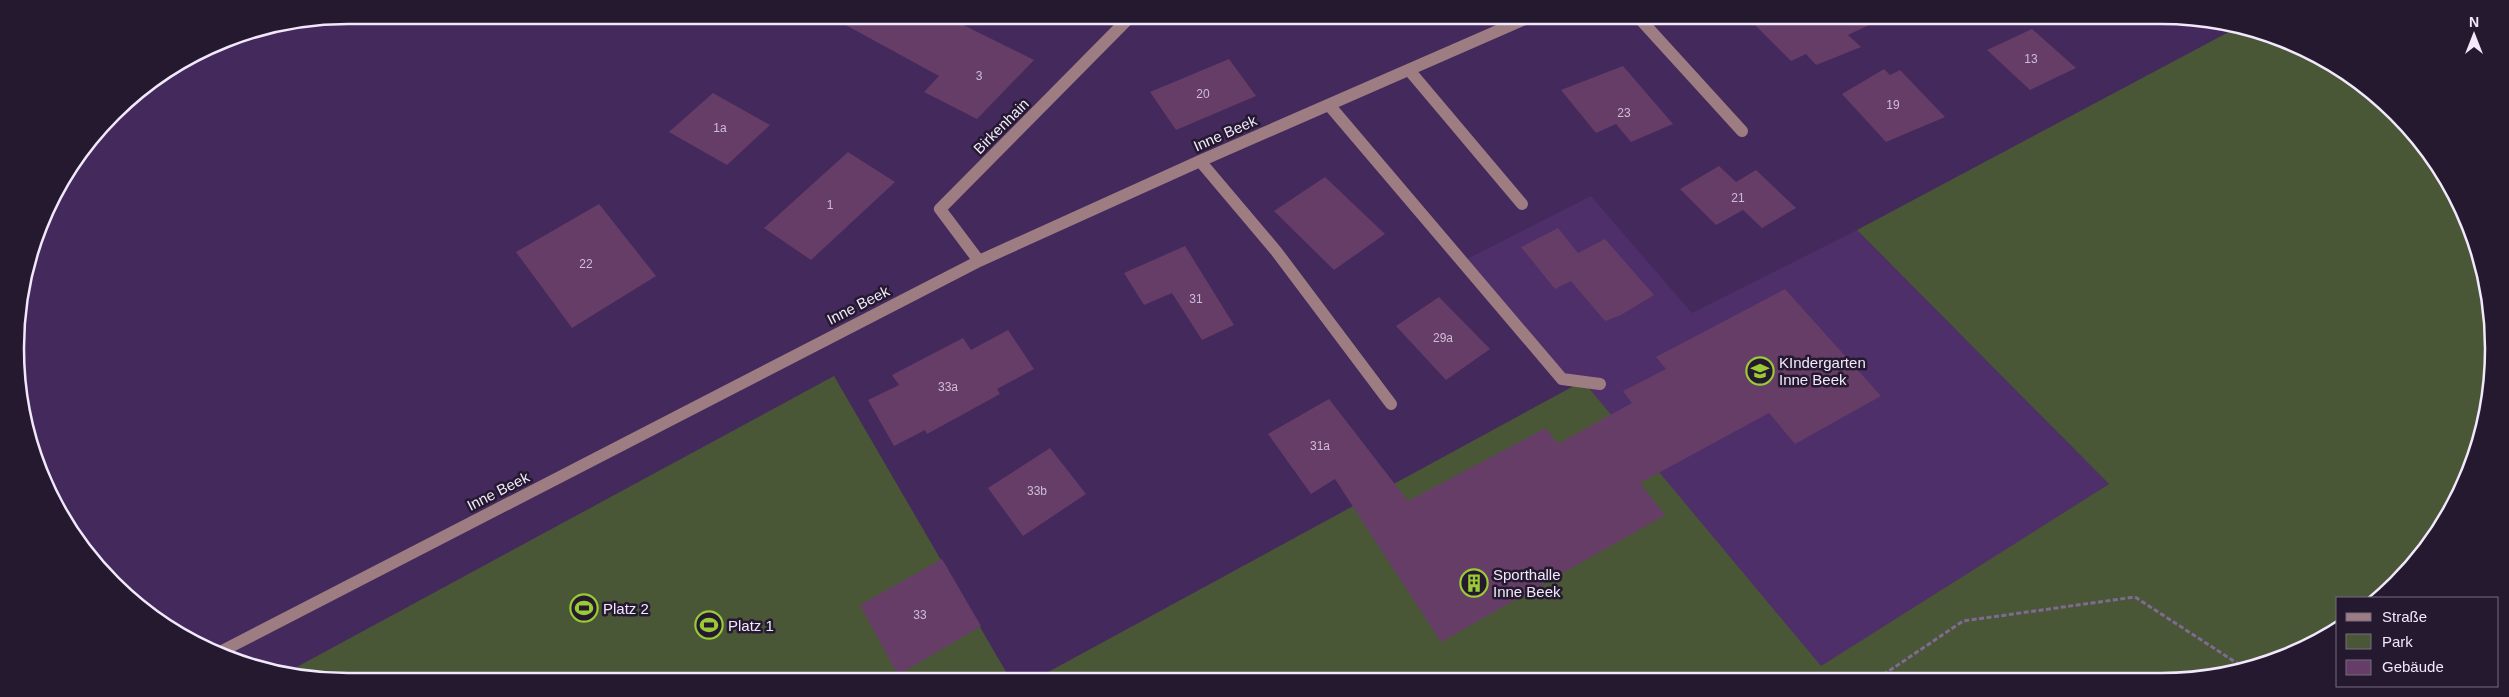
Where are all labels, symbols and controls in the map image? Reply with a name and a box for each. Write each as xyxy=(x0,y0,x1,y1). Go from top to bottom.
north arrow xyxy=(2449,10,2499,60)
text: N xyxy=(2469,14,2479,30)
house number: 13 xyxy=(2024,52,2038,66)
house number: 3 xyxy=(976,69,983,83)
house number: 20 xyxy=(1196,87,1210,101)
street label: Birkenhain xyxy=(970,95,1032,157)
house number: 19 xyxy=(1886,98,1900,112)
house number: 23 xyxy=(1617,106,1631,120)
street label: Inne Beek xyxy=(1191,111,1260,155)
house number: 1a xyxy=(713,121,727,135)
house number: 21 xyxy=(1731,191,1745,205)
house number: 1 xyxy=(827,198,834,212)
house number: 22 xyxy=(579,257,593,271)
street label: Inne Beek xyxy=(824,282,892,328)
house number: 31 xyxy=(1189,292,1203,306)
house number: 29a xyxy=(1433,331,1453,345)
place label: KIndergarten Inne Beek xyxy=(1779,354,1866,388)
school or university icon: KIndergarten Inne Beek xyxy=(1745,356,1775,386)
house number: 33a xyxy=(938,380,958,394)
house number: 31a xyxy=(1310,439,1330,453)
street label: Inne Beek xyxy=(464,468,532,514)
house number: 33b xyxy=(1027,484,1047,498)
place label: Sporthalle Inne Beek xyxy=(1493,566,1561,600)
building icon: Sporthalle Inne Beek xyxy=(1459,568,1489,598)
sports icon: Platz 2 xyxy=(569,593,599,623)
legend xyxy=(2336,597,2499,687)
place label: Platz 2 xyxy=(603,600,649,617)
house number: 33 xyxy=(913,608,927,622)
text: Straße xyxy=(2382,608,2427,625)
sports icon: Platz 1 xyxy=(694,610,724,640)
place label: Platz 1 xyxy=(728,617,774,634)
text: Park xyxy=(2382,633,2413,650)
text: Gebäude xyxy=(2382,658,2444,675)

